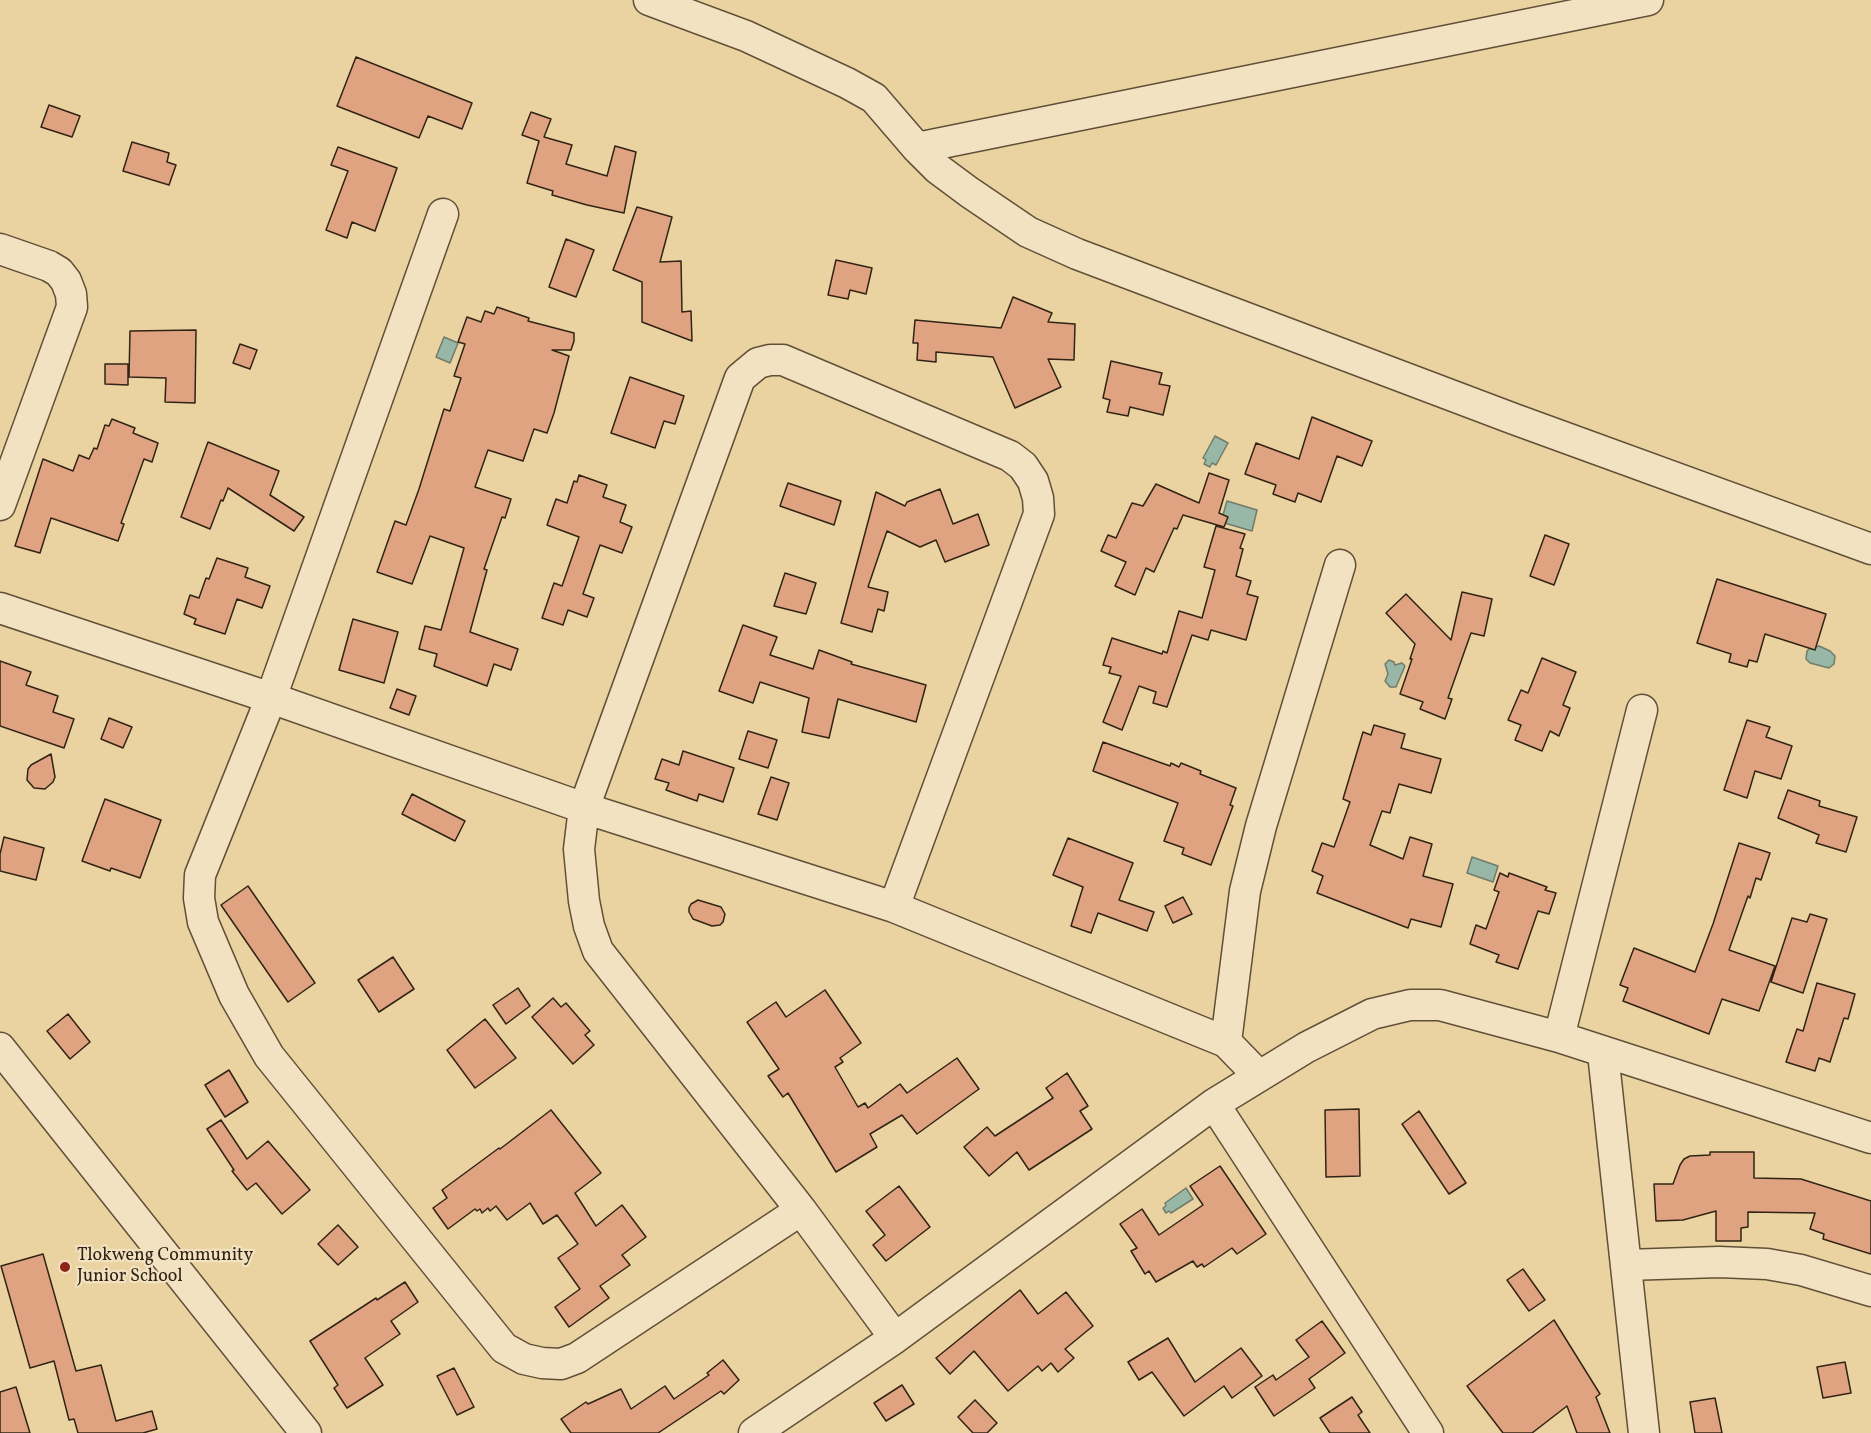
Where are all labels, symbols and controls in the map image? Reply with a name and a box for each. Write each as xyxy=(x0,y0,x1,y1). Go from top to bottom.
place label: Tlokweng Community Junior School xyxy=(77,1246,253,1288)
marker: Tlokweng Community Junior School xyxy=(58,1260,72,1274)

